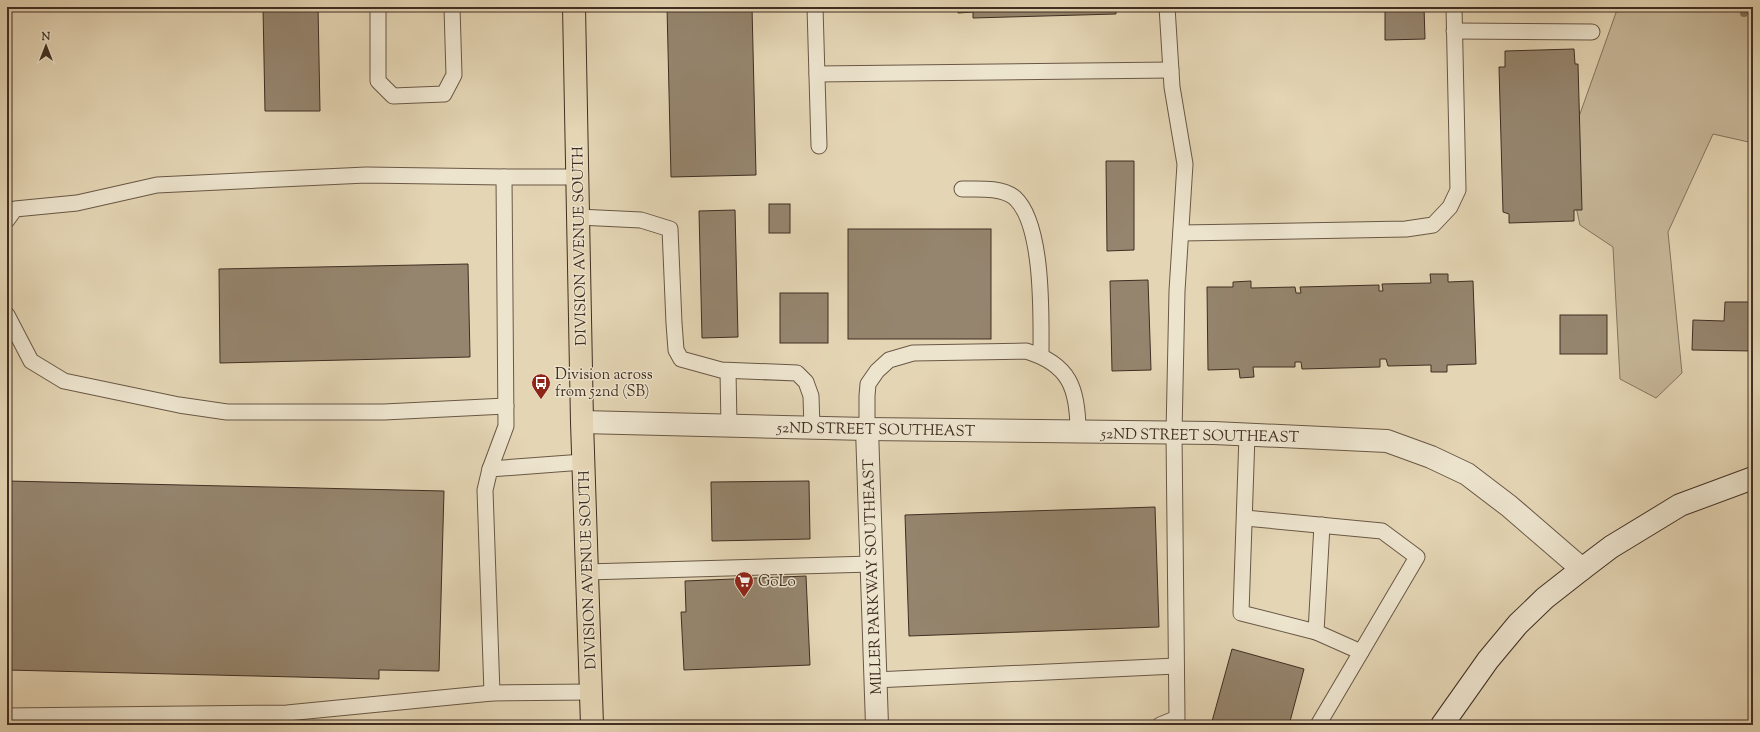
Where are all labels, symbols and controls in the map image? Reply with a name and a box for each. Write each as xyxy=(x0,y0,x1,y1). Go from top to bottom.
north arrow xyxy=(26,26,66,66)
text: N xyxy=(41,29,51,45)
street label: DIVISION AVENUE SOUTH xyxy=(568,146,593,346)
place label: Division across from 52nd (SB) xyxy=(555,365,653,403)
bus stop icon: Division across from 52nd (SB) xyxy=(530,372,552,400)
street label: 52ND STREET SOUTHEAST xyxy=(776,418,976,443)
street label: 52ND STREET SOUTHEAST xyxy=(1100,424,1300,449)
street label: MILLER PARKWAY SOUTHEAST xyxy=(859,458,888,695)
street label: DIVISION AVENUE SOUTH xyxy=(575,470,602,670)
supermarket icon: GoLo xyxy=(733,570,755,598)
place label: GoLo xyxy=(758,572,796,593)

